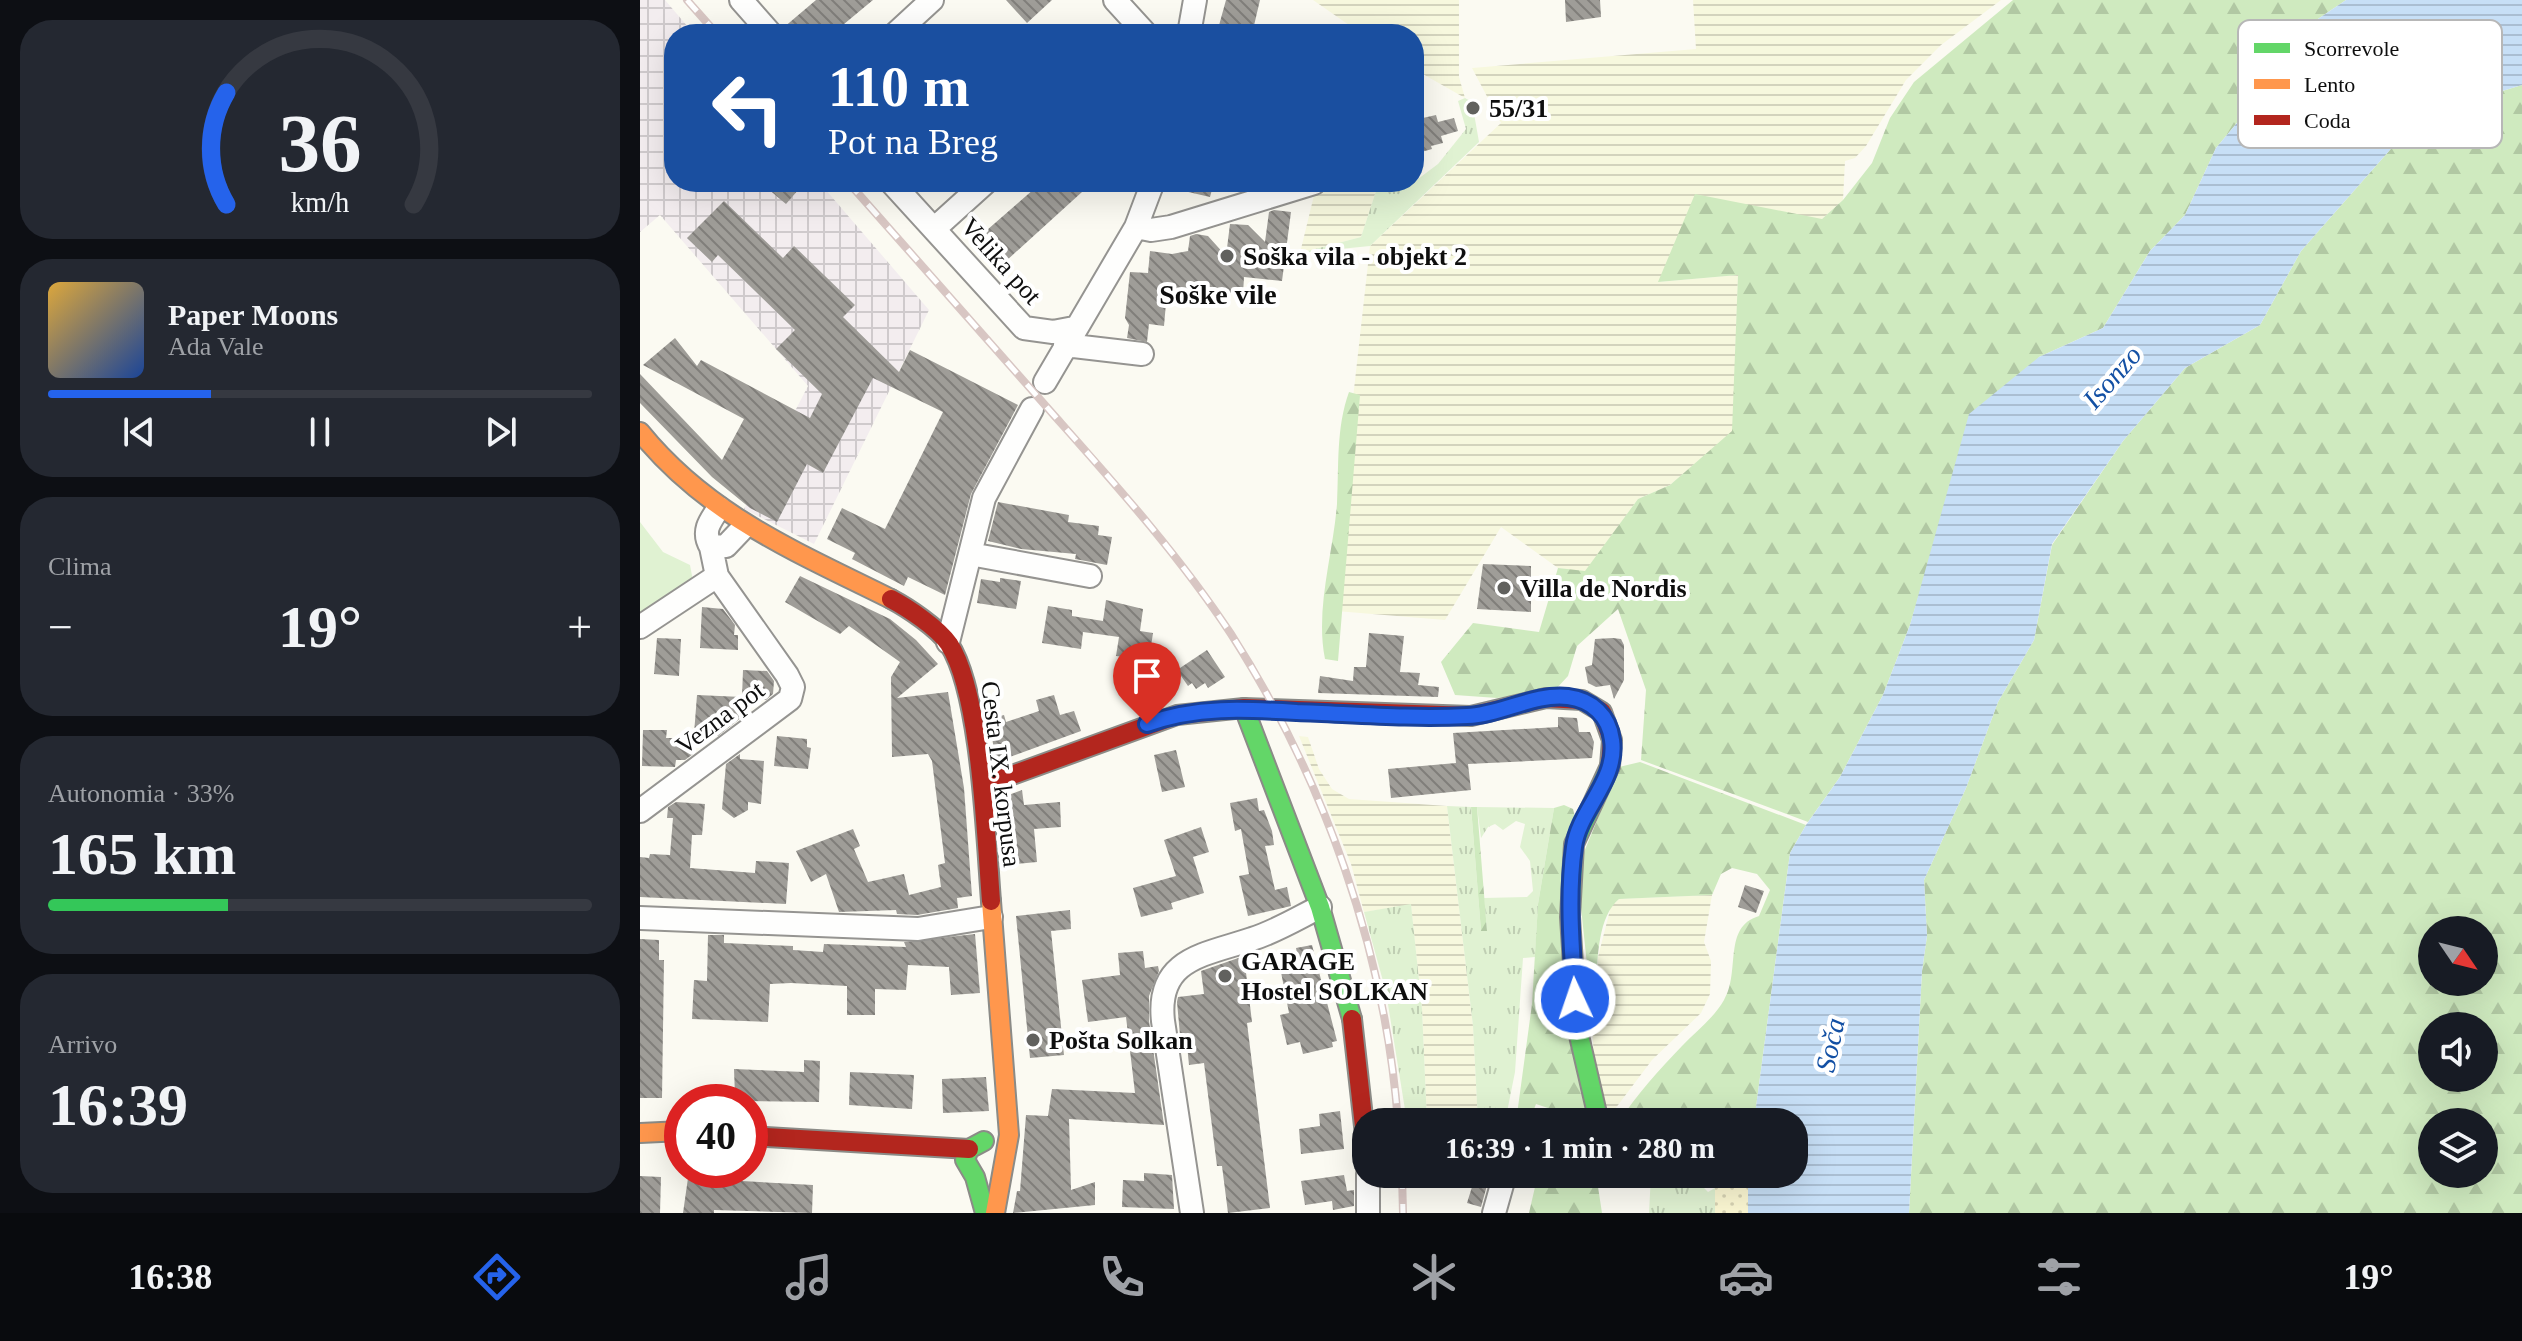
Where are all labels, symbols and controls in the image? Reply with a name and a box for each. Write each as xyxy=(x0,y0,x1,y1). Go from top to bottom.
legend xyxy=(2238,20,2502,148)
text: Scorrevole xyxy=(2304,36,2399,61)
icon: left xyxy=(696,56,800,160)
text: 110 m xyxy=(828,56,970,118)
text: Lento xyxy=(2304,72,2355,97)
place label: 55/31 xyxy=(1489,94,1548,123)
text: 36 xyxy=(278,97,362,189)
marker: 55/31 xyxy=(1464,99,1482,117)
text: Coda xyxy=(2304,108,2351,133)
text: Pot na Breg xyxy=(828,122,998,162)
text: km/h xyxy=(291,187,349,218)
street label: Velika pot xyxy=(955,212,1048,311)
place label: Soška vila - objekt 2 xyxy=(1243,242,1467,271)
marker: Soška vila - objekt 2 xyxy=(1218,247,1236,265)
district label: Soške vile xyxy=(1159,279,1277,310)
text: Paper Moons xyxy=(168,298,338,331)
text: Ada Vale xyxy=(168,332,264,361)
water label: Isonzo xyxy=(2076,339,2148,416)
icon: previous xyxy=(117,410,161,454)
icon: pause xyxy=(298,410,342,454)
icon: next xyxy=(479,410,523,454)
text: Clima xyxy=(48,552,112,581)
place label: Villa de Nordis xyxy=(1520,574,1687,603)
marker: Villa de Nordis xyxy=(1495,579,1513,597)
text: 19° xyxy=(278,594,362,660)
text: − xyxy=(48,603,73,652)
text: + xyxy=(567,603,592,652)
pin xyxy=(1113,642,1181,724)
icon: arrive xyxy=(1125,654,1169,698)
street label: Vezna pot xyxy=(670,675,771,761)
street label: Cesta IX. korpusa xyxy=(975,679,1027,869)
text: Autonomia · 33% xyxy=(48,779,234,808)
text: 165 km xyxy=(48,821,236,887)
north arrow xyxy=(2418,916,2498,996)
map controls xyxy=(2418,916,2498,1188)
place label: GARAGE Hostel SOLKAN xyxy=(1241,947,1428,1006)
position arrow xyxy=(1533,957,1617,1041)
marker: GARAGE Hostel SOLKAN xyxy=(1216,967,1234,985)
button: sound xyxy=(2418,1012,2498,1092)
water label: Soča xyxy=(1809,1015,1851,1075)
place label: Pošta Solkan xyxy=(1049,1026,1193,1055)
text: Arrivo xyxy=(48,1030,117,1059)
marker: Pošta Solkan xyxy=(1024,1031,1042,1049)
text: 16:39 xyxy=(48,1072,188,1138)
speed limit sign: 40 xyxy=(664,1084,768,1188)
button: layers xyxy=(2418,1108,2498,1188)
text: 16:39 · 1 min · 280 m xyxy=(1445,1131,1715,1164)
icon: directions xyxy=(469,1249,525,1305)
icon: music xyxy=(781,1249,837,1305)
icon: phone xyxy=(1094,1249,1150,1305)
icon: climate xyxy=(1406,1249,1462,1305)
icon: car xyxy=(1718,1249,1774,1305)
icon: filters xyxy=(2031,1249,2087,1305)
text: 16:38 xyxy=(128,1257,212,1297)
text: 19° xyxy=(2343,1257,2394,1297)

